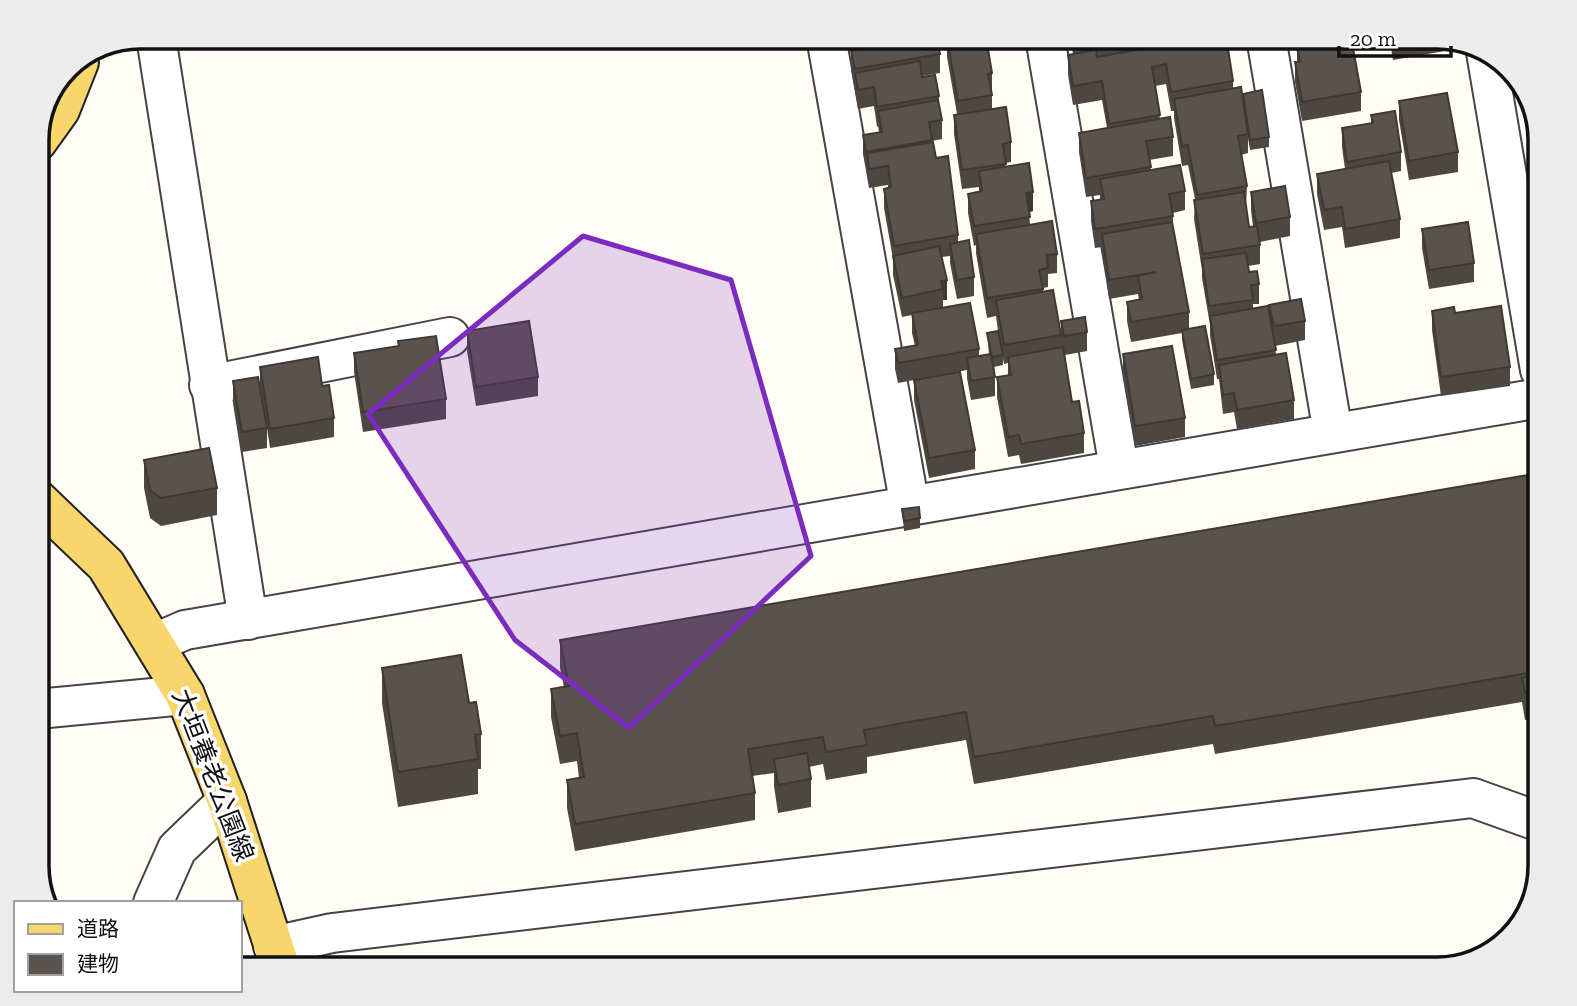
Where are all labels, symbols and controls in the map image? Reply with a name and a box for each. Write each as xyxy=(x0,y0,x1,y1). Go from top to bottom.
scale bar xyxy=(1339,14,1451,58)
text: 20 m xyxy=(1350,26,1396,51)
street label: 大垣養老公園線 xyxy=(165,684,261,866)
legend xyxy=(14,901,242,992)
text: 道路 xyxy=(77,916,119,941)
text: 建物 xyxy=(77,951,119,976)

